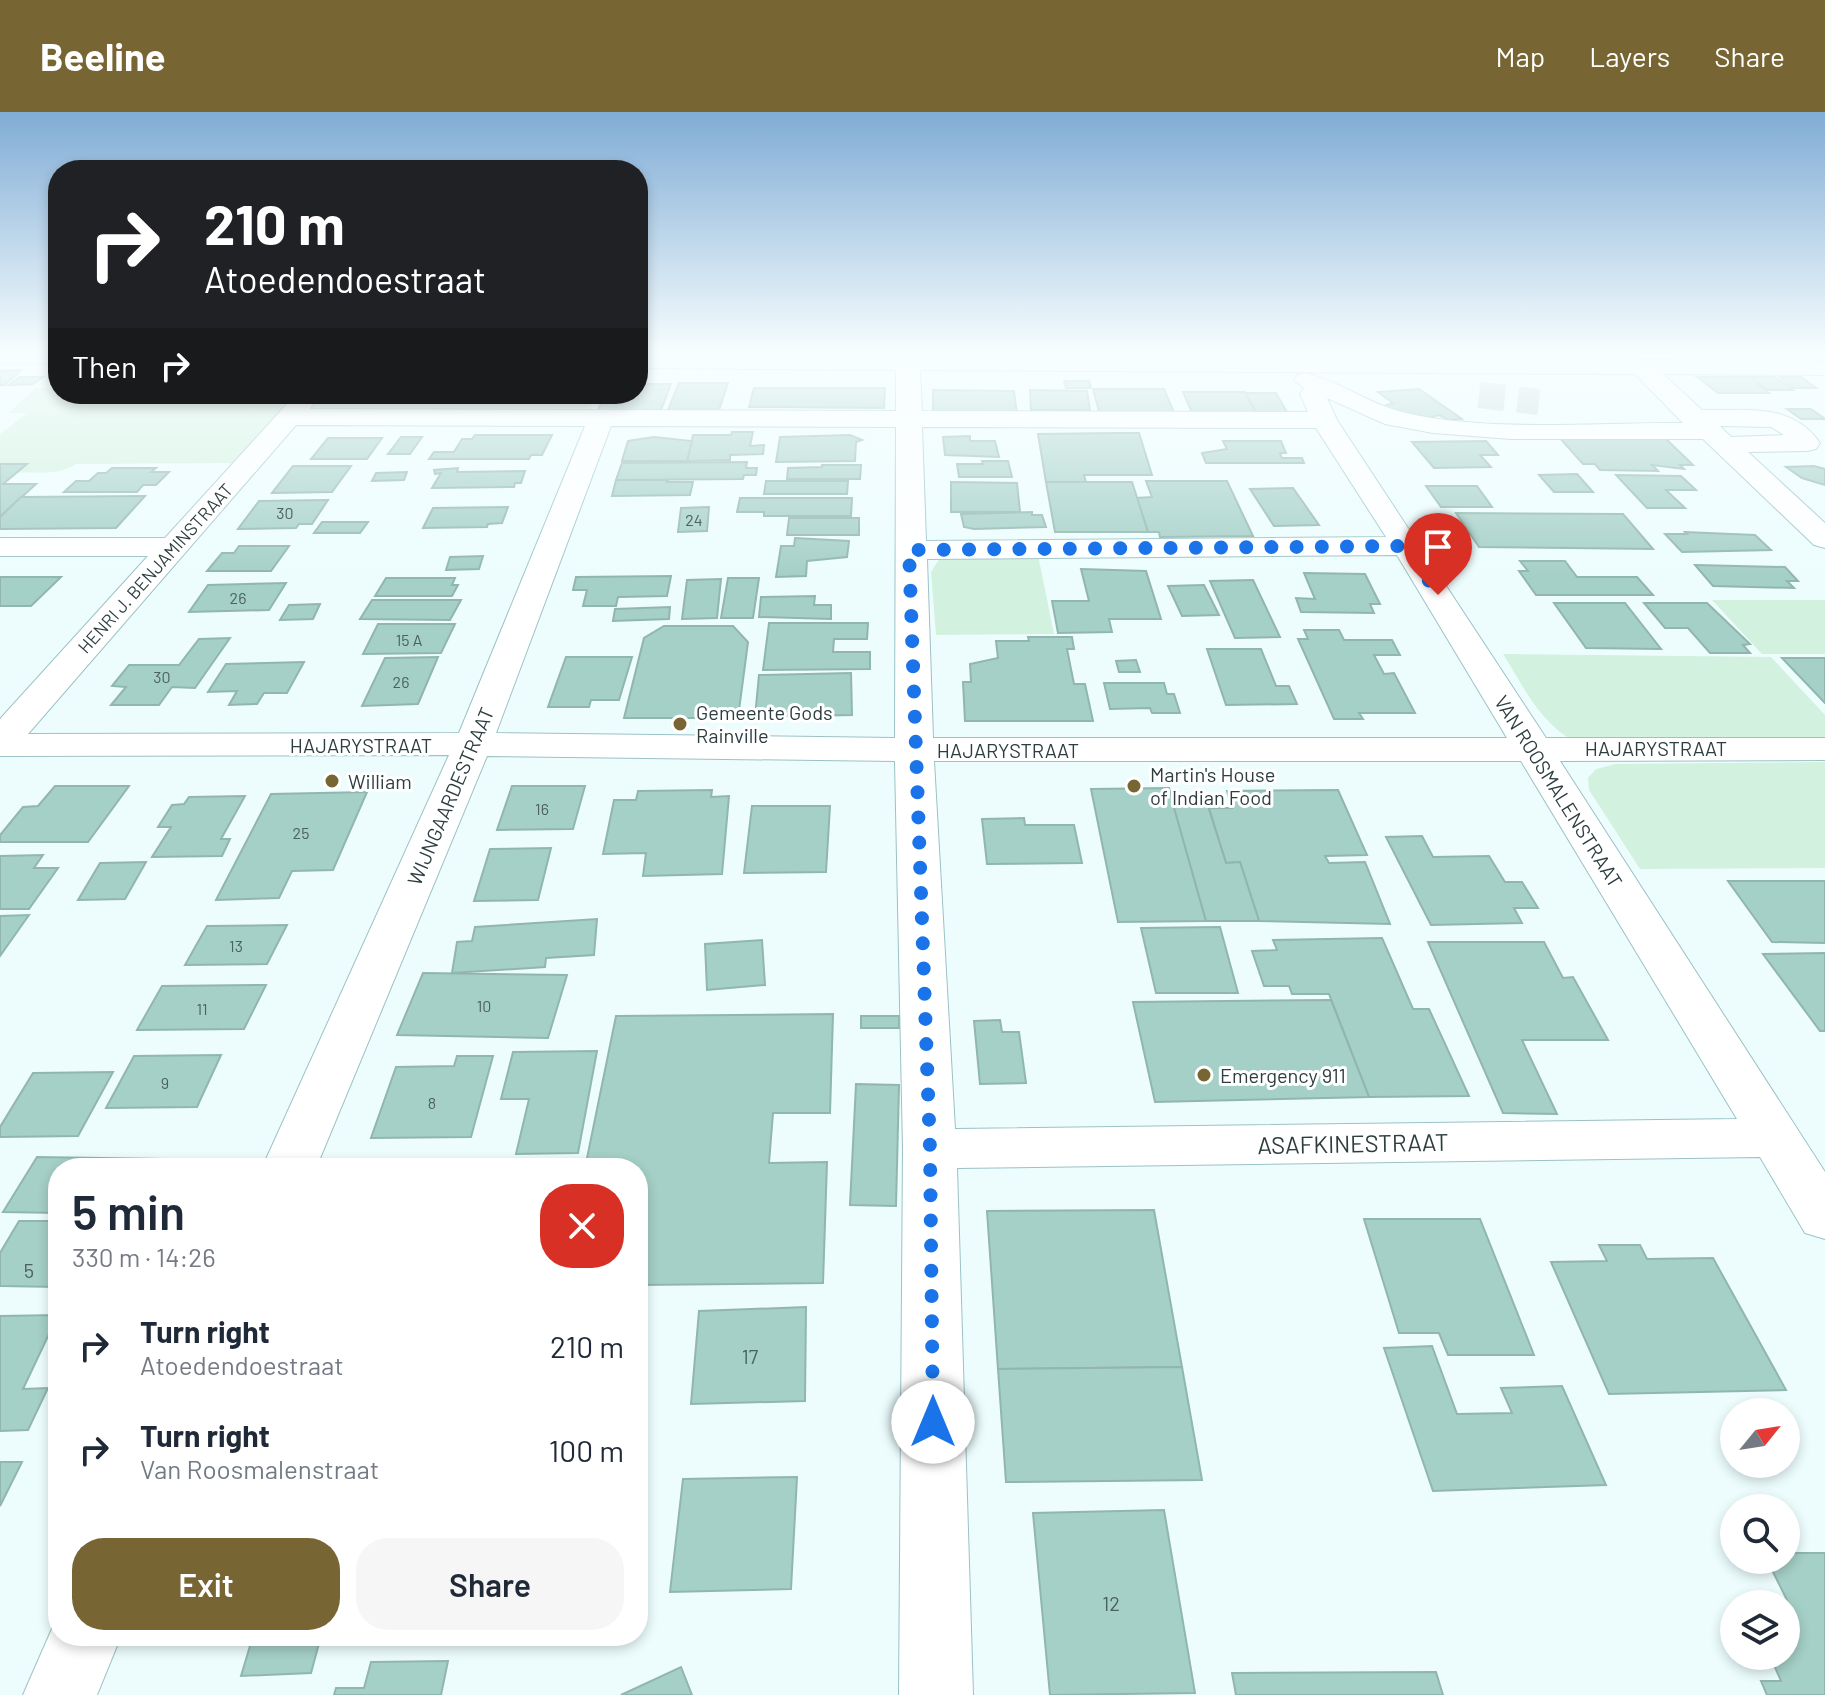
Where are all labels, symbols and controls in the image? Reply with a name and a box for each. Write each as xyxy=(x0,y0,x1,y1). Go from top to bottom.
text: Beeline xyxy=(40,33,165,79)
text: Map xyxy=(1495,39,1545,73)
text: Layers xyxy=(1589,39,1670,73)
text: Share xyxy=(1714,39,1785,73)
text: 210 m xyxy=(204,189,345,256)
icon: right xyxy=(72,192,176,296)
text: Atoedendoestraat xyxy=(204,257,486,300)
icon: right xyxy=(153,344,197,388)
text: Then xyxy=(72,348,137,384)
street label: HENRI J. BENJAMINSTRAAT xyxy=(73,479,237,657)
house number: 30 xyxy=(276,503,294,522)
house number: 24 xyxy=(685,510,703,529)
pin xyxy=(1404,513,1472,595)
icon: arrive xyxy=(1416,525,1460,569)
house number: 26 xyxy=(230,588,246,607)
house number: 15 A xyxy=(396,630,423,649)
house number: 30 xyxy=(153,667,171,686)
house number: 26 xyxy=(393,672,409,691)
street label: VAN ROOSMALENSTRAAT xyxy=(1490,691,1628,891)
place label: Gemeente Gods Rainville xyxy=(696,700,833,747)
street label: WIJNGAARDESTRAAT xyxy=(402,703,498,889)
marker: Gemeente Gods Rainville xyxy=(671,715,689,733)
street label: HAJARYSTRAAT xyxy=(290,733,432,757)
street label: HAJARYSTRAAT xyxy=(1585,736,1727,760)
street label: HAJARYSTRAAT xyxy=(937,738,1079,762)
place label: Martin's House of Indian Food xyxy=(1150,762,1275,809)
place label: William xyxy=(348,769,412,793)
marker: William xyxy=(323,772,341,790)
marker: Martin's House of Indian Food xyxy=(1125,777,1143,795)
house number: 16 xyxy=(535,799,549,818)
house number: 25 xyxy=(293,823,309,842)
house number: 13 xyxy=(229,936,243,955)
house number: 10 xyxy=(477,996,491,1015)
house number: 11 xyxy=(196,999,208,1018)
place label: Emergency 911 xyxy=(1220,1063,1346,1087)
marker: Emergency 911 xyxy=(1195,1066,1213,1084)
house number: 9 xyxy=(161,1073,169,1092)
house number: 8 xyxy=(428,1093,436,1112)
street label: ASAFKINESTRAAT xyxy=(1257,1127,1449,1159)
text: 5 min xyxy=(72,1182,185,1240)
button: close xyxy=(540,1184,624,1268)
text: 330 m · 14:26 xyxy=(72,1241,216,1272)
house number: 5 xyxy=(24,1258,34,1282)
text: Turn right xyxy=(140,1313,270,1349)
icon: right xyxy=(72,1324,116,1368)
text: 210 m xyxy=(550,1328,624,1364)
house number: 17 xyxy=(742,1344,759,1368)
text: Atoedendoestraat xyxy=(140,1349,344,1380)
position arrow xyxy=(891,1380,975,1464)
north arrow xyxy=(1720,1398,1800,1478)
map controls xyxy=(1720,1398,1800,1670)
text: Turn right xyxy=(140,1417,270,1453)
icon: right xyxy=(72,1428,116,1472)
text: 100 m xyxy=(549,1432,624,1468)
text: Van Roosmalenstraat xyxy=(140,1453,379,1484)
button: search xyxy=(1720,1494,1800,1574)
button: Exit xyxy=(72,1538,340,1630)
button: Share xyxy=(356,1538,624,1630)
button: layers xyxy=(1720,1590,1800,1670)
house number: 12 xyxy=(1102,1591,1120,1615)

